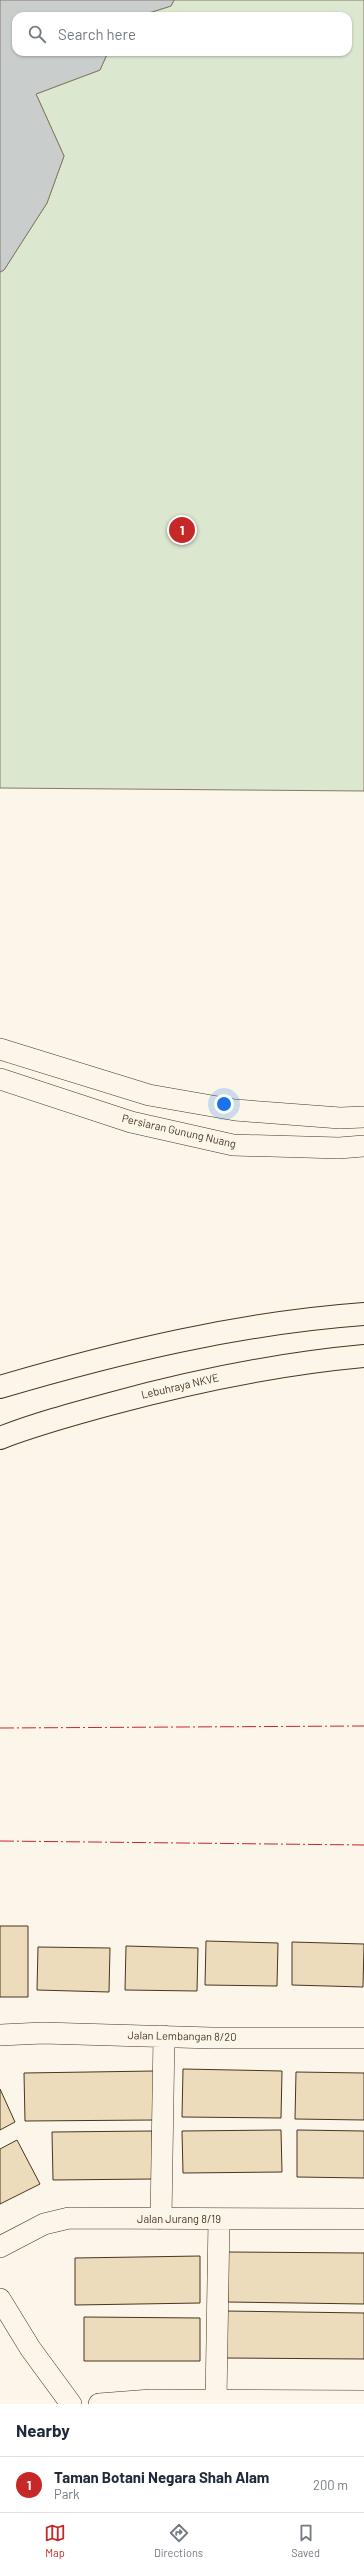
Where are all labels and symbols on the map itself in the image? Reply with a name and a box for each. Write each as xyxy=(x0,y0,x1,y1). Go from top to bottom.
pin: 1 xyxy=(169,515,195,545)
your location xyxy=(214,1094,234,1114)
street label: Persiaran Gunung Nuang xyxy=(121,1111,238,1150)
street label: Lebuhraya NKVE xyxy=(140,1370,220,1401)
street label: Jalan Lembangan 8/20 xyxy=(127,2028,237,2043)
street label: Jalan Jurang 8/19 xyxy=(137,2212,221,2225)

